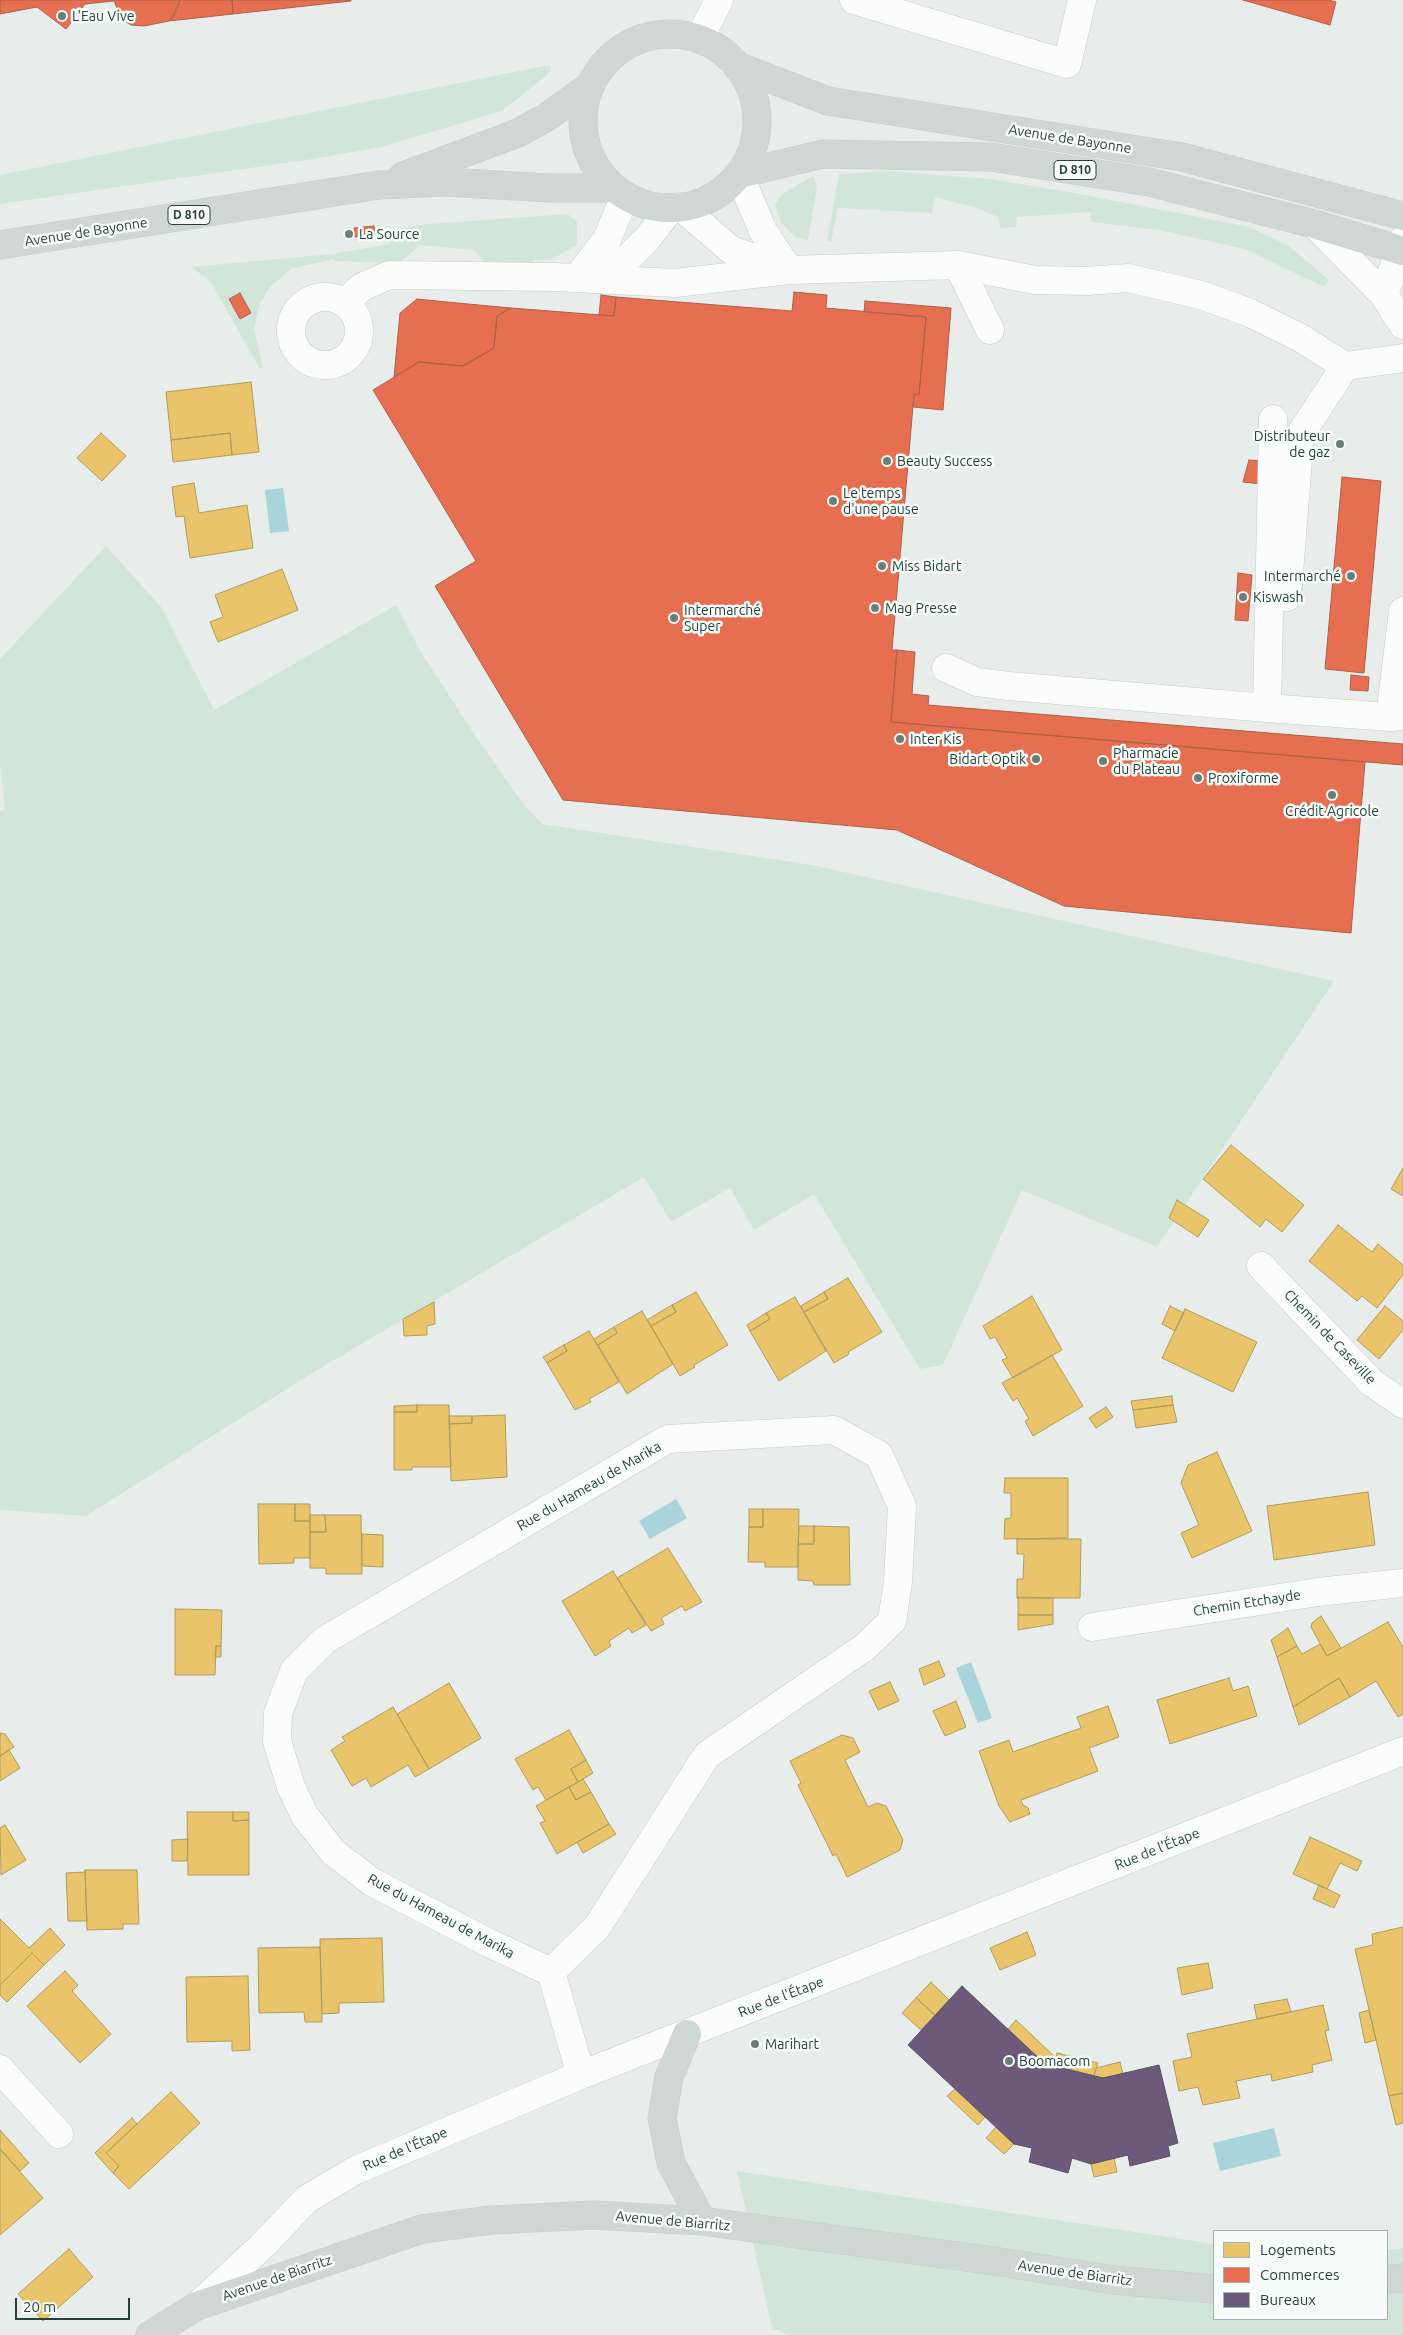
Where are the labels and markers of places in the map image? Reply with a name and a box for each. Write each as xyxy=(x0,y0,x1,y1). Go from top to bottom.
place label: L'Eau Vive xyxy=(72,8,134,24)
marker: L'Eau Vive xyxy=(56,10,68,22)
place label: La Source xyxy=(359,226,420,242)
marker: La Source xyxy=(343,228,355,240)
place label: Distributeur de gaz xyxy=(1254,428,1330,461)
marker: Distributeur de gaz xyxy=(1334,438,1346,450)
place label: Beauty Success xyxy=(897,453,992,469)
marker: Beauty Success xyxy=(881,455,893,467)
place label: Le temps d'une pause xyxy=(843,485,919,518)
marker: Le temps d'une pause xyxy=(827,495,839,507)
place label: Miss Bidart xyxy=(892,558,961,574)
marker: Miss Bidart xyxy=(876,560,888,572)
place label: Intermarché xyxy=(1264,568,1341,584)
marker: Intermarché xyxy=(1345,570,1357,582)
place label: Kiswash xyxy=(1253,589,1303,605)
marker: Kiswash xyxy=(1237,591,1249,603)
place label: Mag Presse xyxy=(885,600,957,616)
place label: Intermarché Super xyxy=(684,602,761,634)
marker: Mag Presse xyxy=(869,602,881,614)
marker: Intermarché Super xyxy=(668,612,680,624)
place label: Inter Kis xyxy=(910,731,962,747)
marker: Inter Kis xyxy=(894,733,906,745)
place label: Pharmacie du Plateau xyxy=(1113,745,1180,778)
place label: Bidart Optik xyxy=(949,751,1026,767)
marker: Bidart Optik xyxy=(1030,753,1042,765)
marker: Pharmacie du Plateau xyxy=(1097,755,1109,767)
place label: Proxiforme xyxy=(1208,770,1279,786)
marker: Proxiforme xyxy=(1192,772,1204,784)
marker: Crédit Agricole xyxy=(1326,789,1338,801)
place label: Crédit Agricole xyxy=(1285,803,1379,819)
place label: Marihart xyxy=(765,2036,819,2052)
marker: Marihart xyxy=(749,2038,761,2050)
place label: Boomacom xyxy=(1019,2053,1090,2069)
marker: Boomacom xyxy=(1003,2055,1015,2067)

